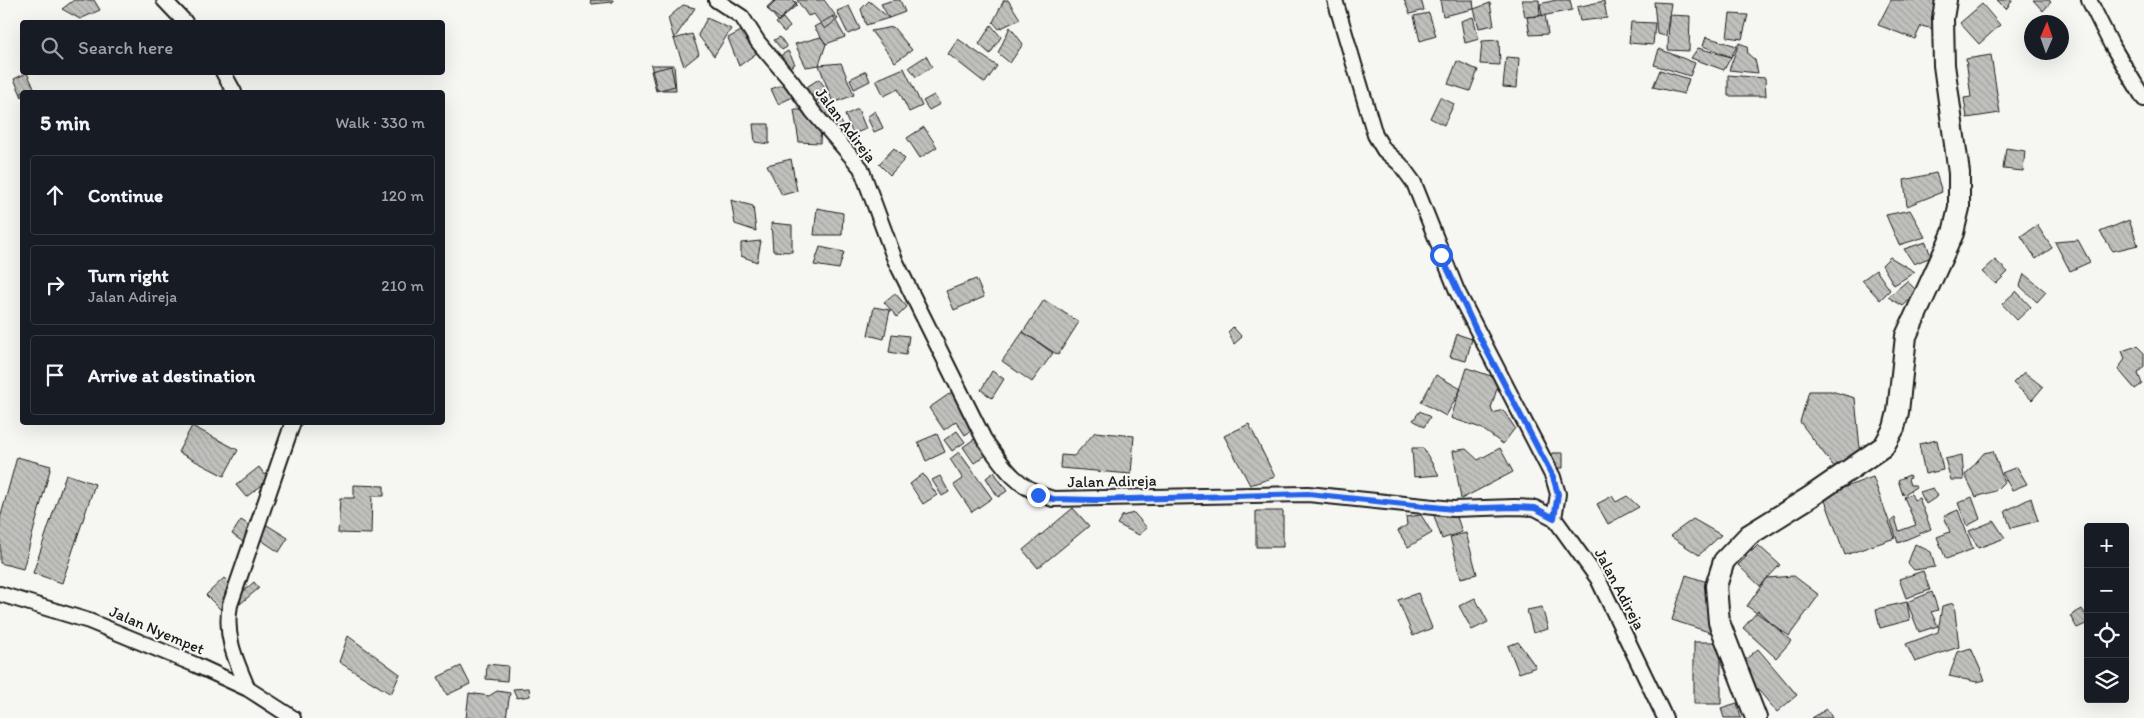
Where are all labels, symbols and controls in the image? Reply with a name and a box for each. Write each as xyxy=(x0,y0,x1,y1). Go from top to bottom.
north arrow xyxy=(2024,15,2069,60)
search box xyxy=(20,20,445,75)
icon: search xyxy=(38,34,66,62)
text: Search here xyxy=(78,36,173,59)
street label: Jalan Adireja xyxy=(812,84,880,166)
text: 5 min xyxy=(40,110,90,135)
text: Walk · 330 m xyxy=(335,113,425,132)
icon: ahead xyxy=(41,181,69,209)
text: Continue xyxy=(88,184,163,207)
text: 120 m xyxy=(381,186,424,205)
route start xyxy=(1430,244,1453,267)
text: Turn right xyxy=(88,264,169,287)
icon: right xyxy=(41,271,69,299)
text: 210 m xyxy=(381,276,424,295)
text: Jalan Adireja xyxy=(88,287,177,306)
icon: arrive xyxy=(41,361,69,389)
text: Arrive at destination xyxy=(88,364,255,387)
street label: Jalan Adireja xyxy=(1067,471,1157,491)
route end xyxy=(1027,484,1050,507)
map controls xyxy=(2084,523,2129,703)
button: + xyxy=(2084,523,2129,568)
street label: Jalan Adireja xyxy=(1591,545,1649,633)
button: − xyxy=(2084,568,2129,613)
street label: Jalan Nyempet xyxy=(107,601,207,659)
button: locate xyxy=(2084,613,2129,658)
button: layers xyxy=(2084,658,2129,703)

